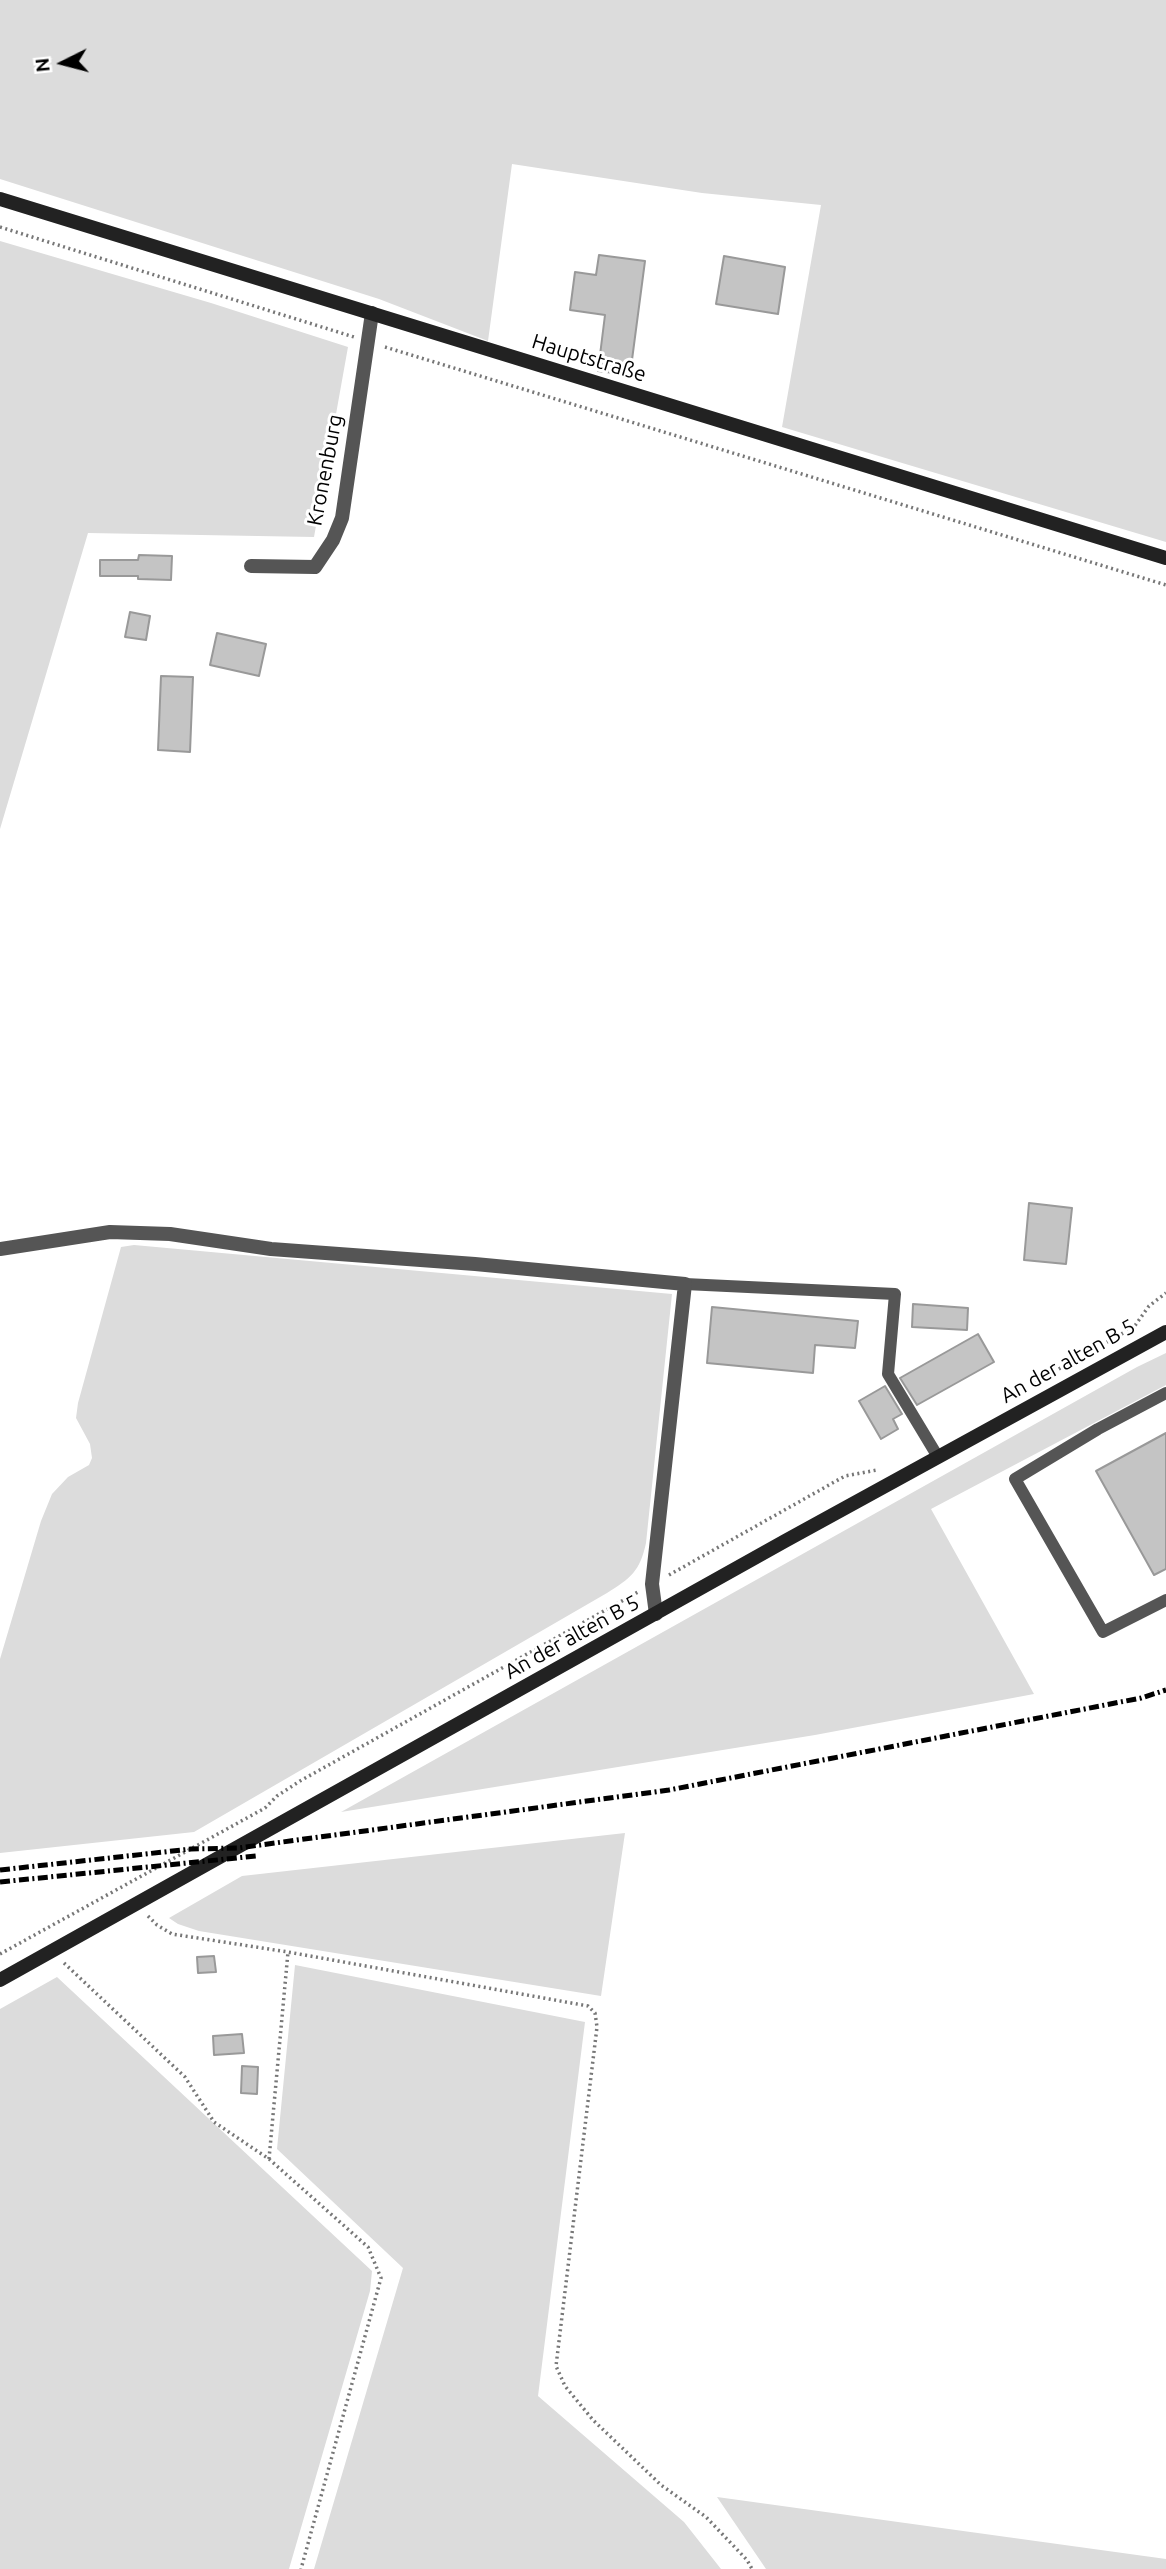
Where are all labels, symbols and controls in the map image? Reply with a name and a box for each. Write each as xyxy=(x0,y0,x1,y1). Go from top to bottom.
north arrow xyxy=(28,28,98,98)
text: N xyxy=(30,57,54,73)
street label: Hauptstraße xyxy=(529,329,649,387)
street label: Kronenburg xyxy=(302,412,348,528)
street label: An der alten B 5 xyxy=(996,1314,1140,1408)
street label: An der alten B 5 xyxy=(500,1590,644,1684)

